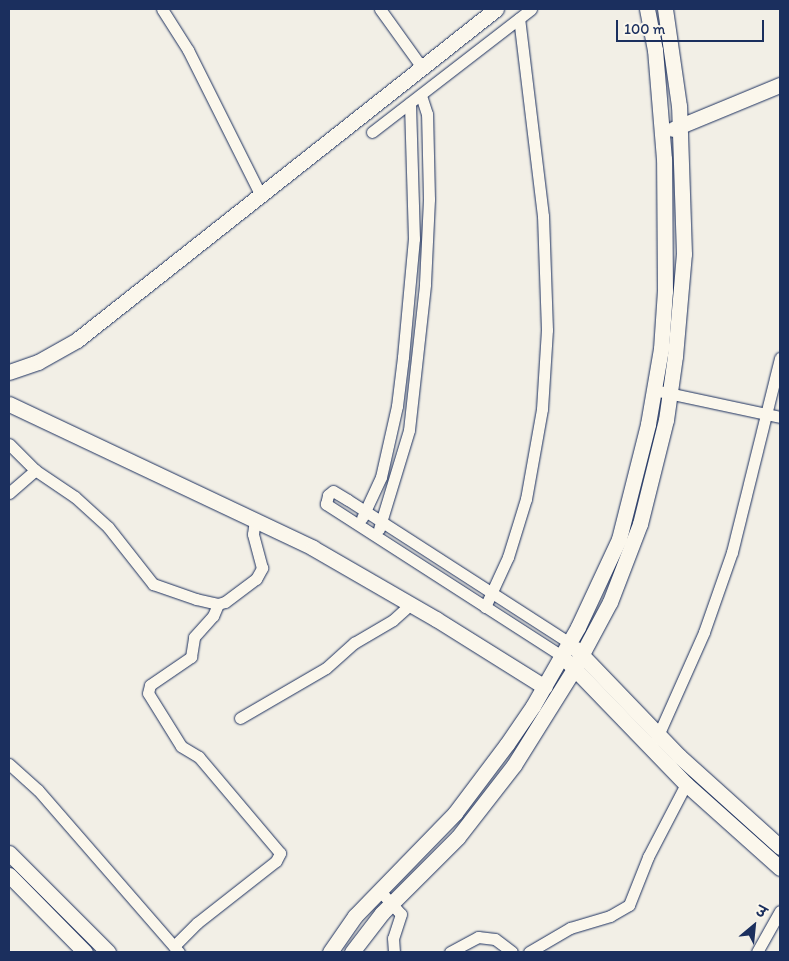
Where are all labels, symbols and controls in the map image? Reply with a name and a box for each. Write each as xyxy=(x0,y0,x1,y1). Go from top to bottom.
scale bar xyxy=(619,10,766,42)
text: 100 m xyxy=(624,20,665,38)
north arrow xyxy=(729,901,779,951)
text: उ xyxy=(753,903,769,922)

